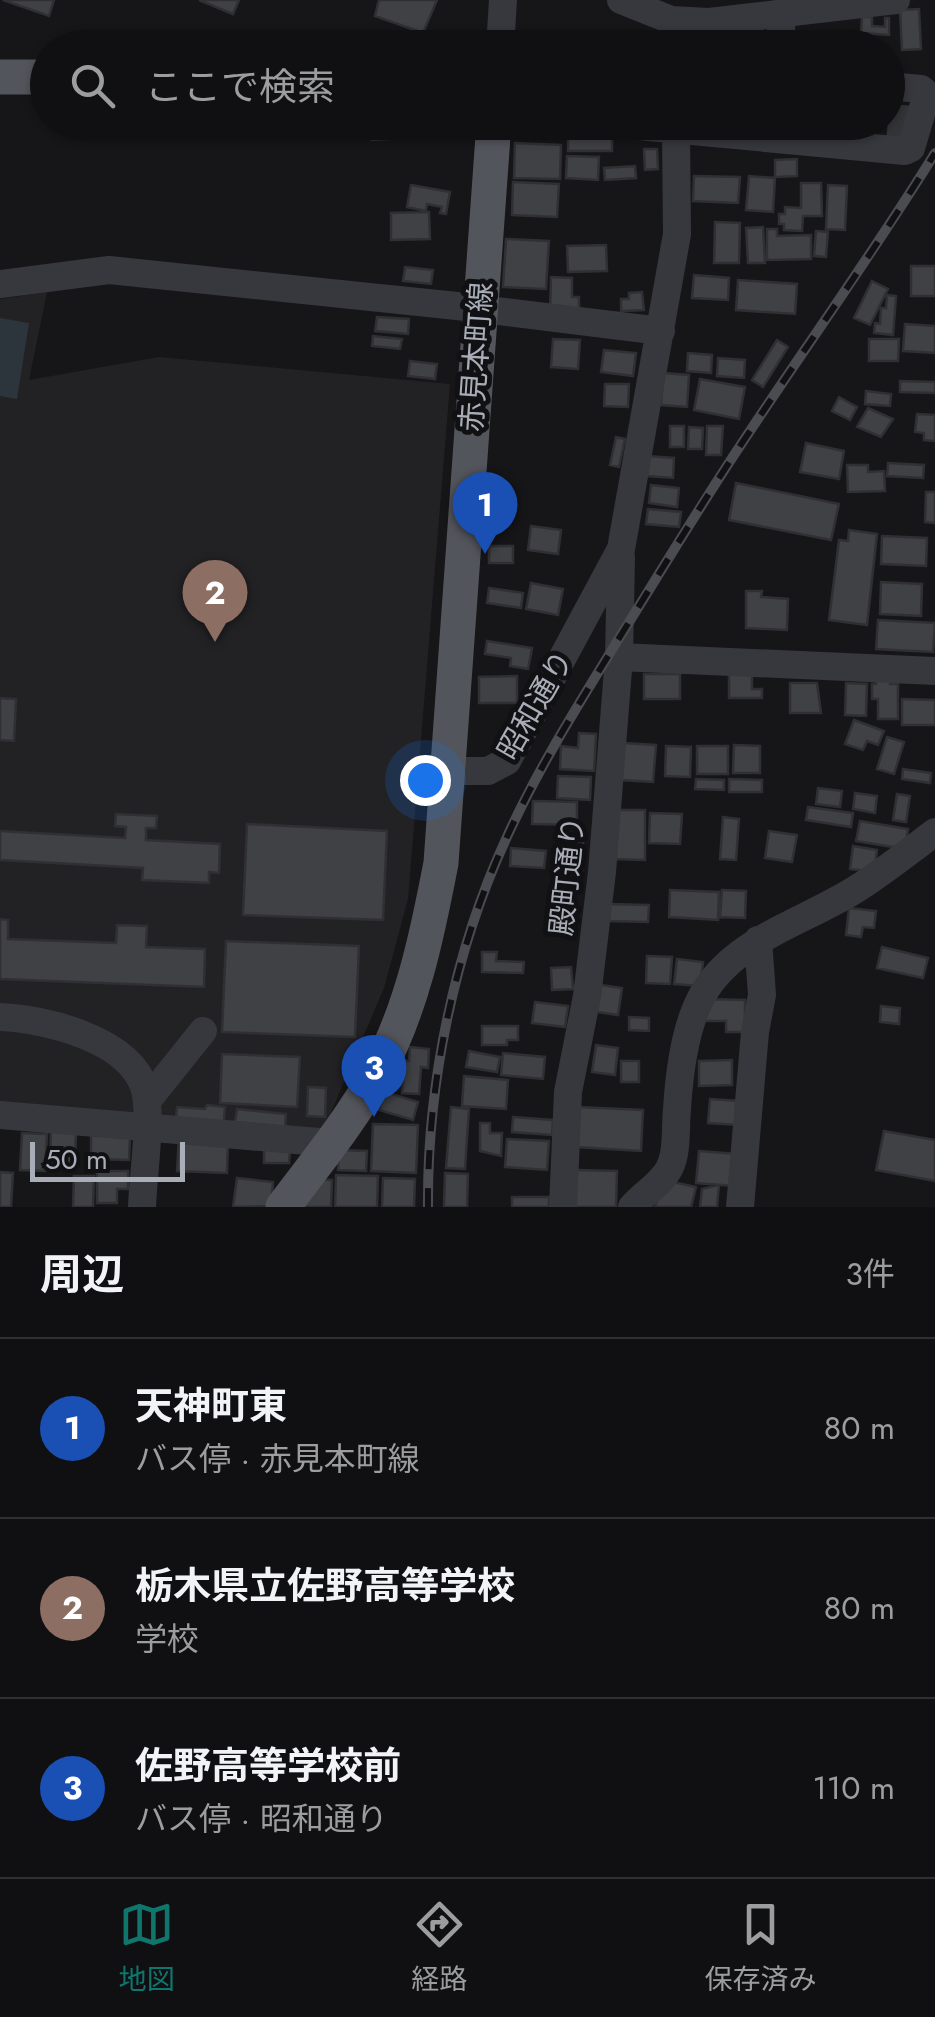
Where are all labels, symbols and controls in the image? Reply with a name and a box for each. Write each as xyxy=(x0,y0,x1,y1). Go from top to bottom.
search box xyxy=(30,30,905,140)
icon: search xyxy=(65,58,120,113)
text: ここで検索 xyxy=(145,59,335,114)
street label: 赤見本町線 xyxy=(449,281,503,433)
pin: 1 xyxy=(452,472,518,554)
pin: 2 xyxy=(182,560,248,642)
street label: 昭和通り xyxy=(486,642,584,768)
your location xyxy=(400,755,451,806)
street label: 殿町通り xyxy=(539,814,595,938)
pin: 3 xyxy=(342,1034,406,1117)
scale bar xyxy=(30,1137,185,1182)
text: 50 m xyxy=(45,1139,108,1180)
text: 周辺 xyxy=(40,1244,124,1305)
text: 3件 xyxy=(846,1251,895,1297)
text: 天神町東 xyxy=(135,1378,287,1433)
text: 1 xyxy=(64,1405,81,1451)
text: 80 m xyxy=(824,1405,895,1451)
text: バス停 · 赤見本町線 xyxy=(135,1436,420,1482)
text: 栃木県立佐野高等学校 xyxy=(135,1558,515,1613)
text: 2 xyxy=(62,1585,83,1631)
text: 80 m xyxy=(824,1585,895,1631)
text: 学校 xyxy=(135,1616,199,1662)
text: 佐野高等学校前 xyxy=(135,1738,401,1793)
text: 3 xyxy=(63,1765,82,1811)
text: 110 m xyxy=(812,1765,895,1811)
text: バス停 · 昭和通り xyxy=(135,1796,388,1842)
tab: 地図 xyxy=(118,1897,175,2000)
tab: 経路 xyxy=(411,1897,468,2000)
tab: 保存済み xyxy=(704,1897,817,2000)

